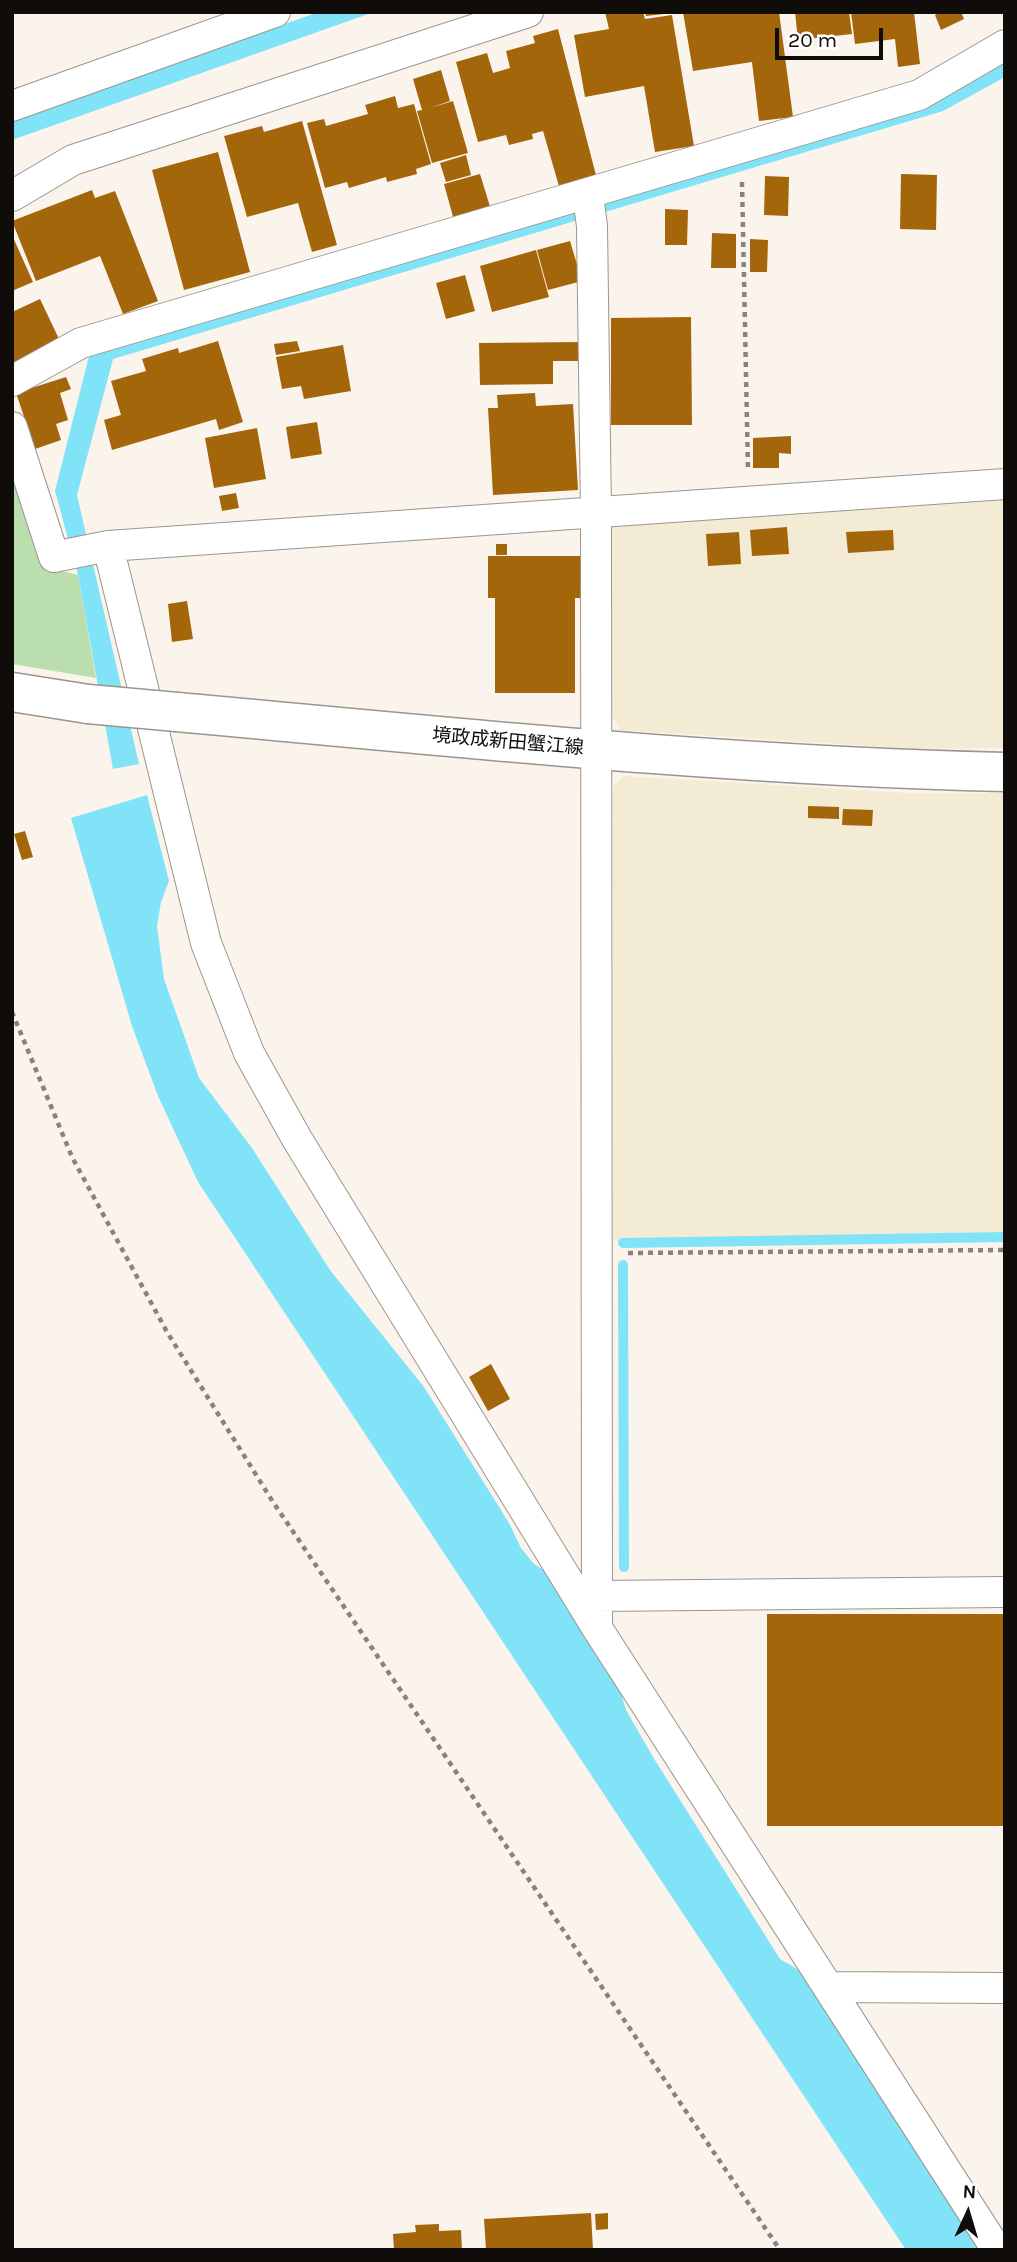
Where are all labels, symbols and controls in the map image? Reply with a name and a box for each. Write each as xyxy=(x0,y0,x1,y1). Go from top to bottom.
scale bar xyxy=(779,14,888,58)
text: 20 m xyxy=(788,28,837,52)
street label: 境政成新田蟹江線 xyxy=(431,724,585,760)
north arrow xyxy=(933,2178,1003,2248)
text: N xyxy=(962,2181,977,2203)

